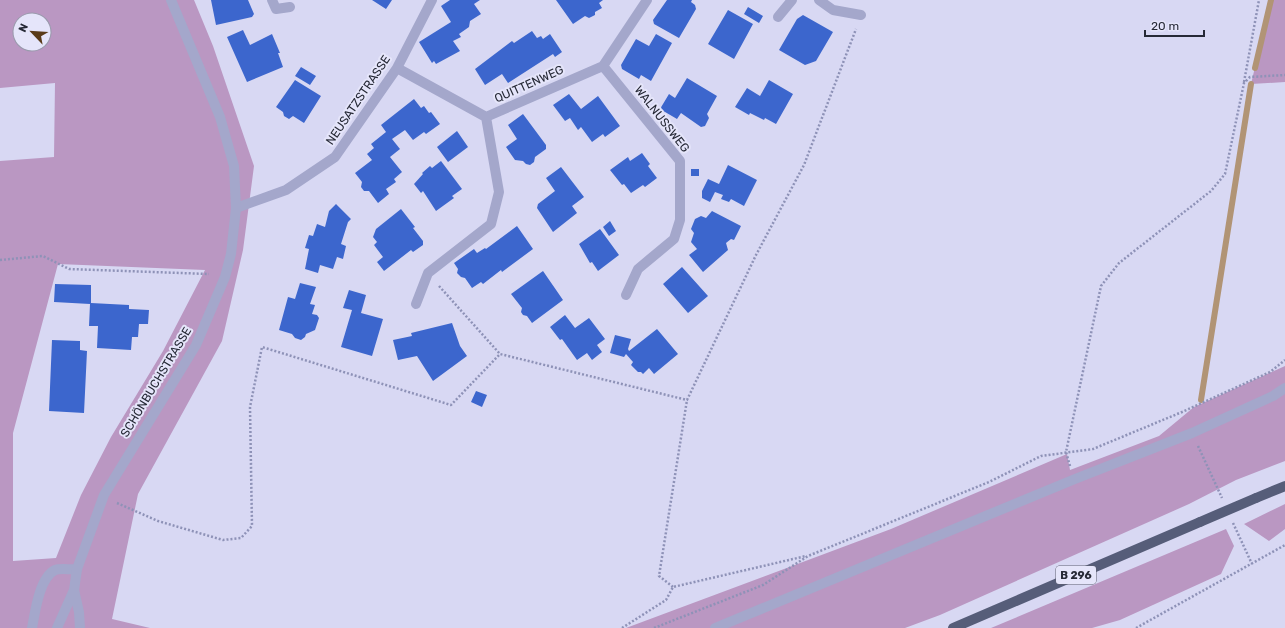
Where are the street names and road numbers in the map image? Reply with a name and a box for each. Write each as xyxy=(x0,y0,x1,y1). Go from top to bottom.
street label: NEUSATZSTRASSE xyxy=(323,53,393,147)
street label: QUITTENWEG xyxy=(492,62,566,106)
street label: WALNUSSWEG xyxy=(632,83,692,155)
street label: SCHÖNBUCHSTRASSE xyxy=(118,324,194,440)
road number: B 296 xyxy=(1056,566,1096,584)

